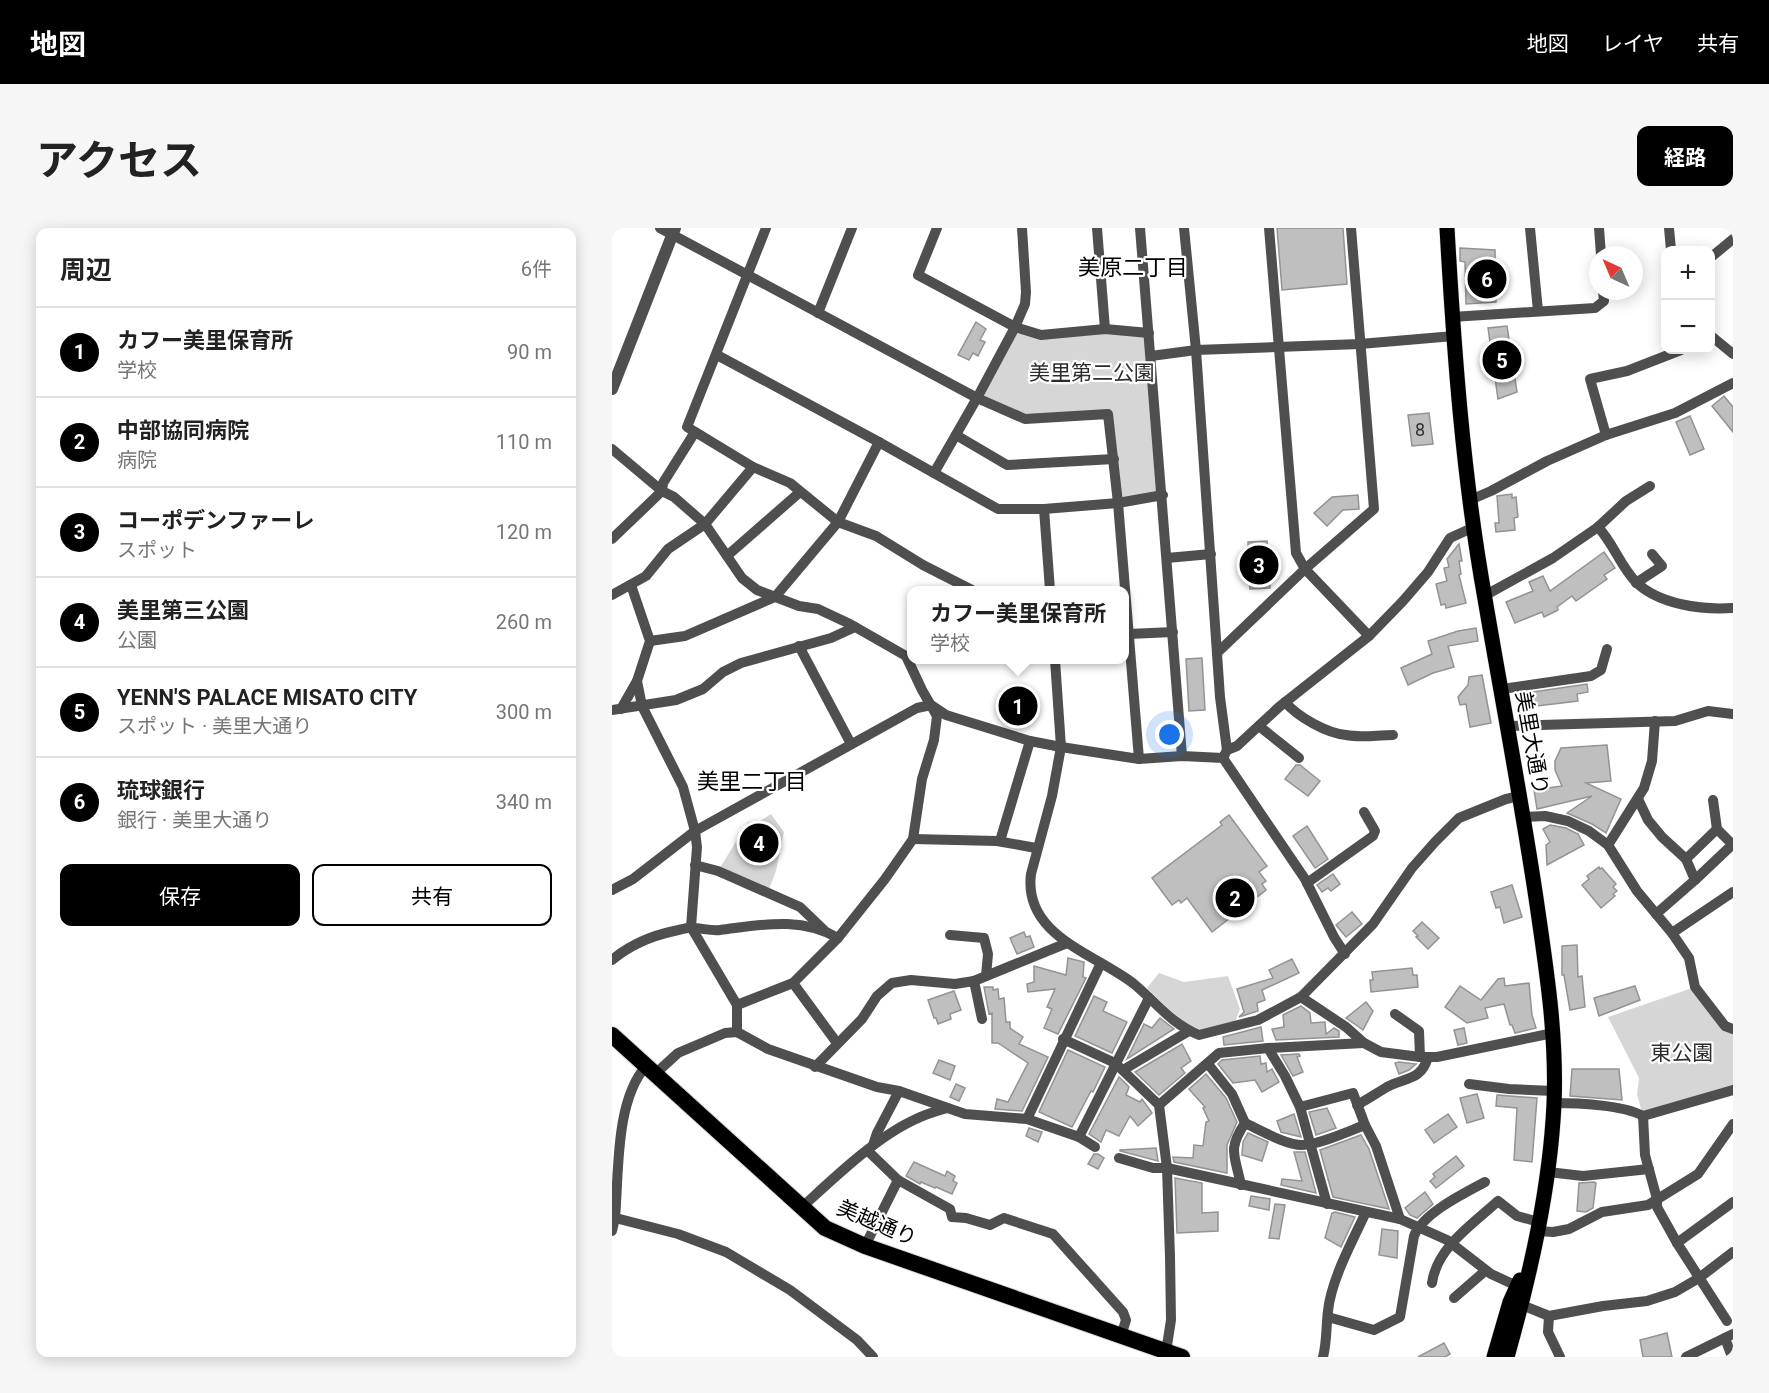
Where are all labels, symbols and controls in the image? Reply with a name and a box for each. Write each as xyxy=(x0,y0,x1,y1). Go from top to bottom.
text: 地図 xyxy=(30,28,86,61)
text: 地図 xyxy=(1527,32,1569,56)
text: レイヤ xyxy=(1602,32,1664,56)
text: 共有 xyxy=(1697,32,1739,56)
button: 経路 xyxy=(1637,126,1733,186)
text: アクセス xyxy=(36,136,202,185)
north arrow xyxy=(1589,246,1643,300)
map controls xyxy=(1661,246,1715,354)
button: + xyxy=(1661,246,1715,300)
text: 周辺 xyxy=(60,255,112,285)
district label: 美原二丁目 xyxy=(1078,255,1188,280)
pin: 6 xyxy=(1468,256,1506,302)
text: 6件 xyxy=(521,257,552,281)
button: − xyxy=(1661,300,1715,354)
text: カフー美里保育所 xyxy=(117,328,293,353)
pin: 5 xyxy=(1482,338,1522,382)
text: 1 xyxy=(74,340,85,364)
text: 90 m xyxy=(507,340,552,364)
text: 学校 xyxy=(117,358,157,382)
park label: 美里第二公園 xyxy=(1029,361,1155,385)
text: 中部協同病院 xyxy=(117,418,249,443)
house number: 8 xyxy=(1415,419,1425,440)
text: 2 xyxy=(74,430,85,454)
text: 110 m xyxy=(496,430,552,454)
text: 病院 xyxy=(117,448,157,472)
text: コーポデンファーレ xyxy=(117,508,314,533)
text: 3 xyxy=(74,520,85,544)
text: 120 m xyxy=(496,520,552,544)
text: スポット xyxy=(117,538,197,562)
pin: 3 xyxy=(1240,542,1278,588)
popup xyxy=(907,586,1129,664)
text: 美里第三公園 xyxy=(117,598,249,623)
text: カフー美里保育所 xyxy=(930,601,1106,626)
text: 4 xyxy=(74,610,85,634)
text: 260 m xyxy=(496,610,552,634)
text: 公園 xyxy=(117,628,157,652)
text: 学校 xyxy=(930,631,970,655)
pin: 1 xyxy=(998,684,1038,728)
text: YENN'S PALACE MISATO CITY xyxy=(117,685,417,710)
street label: 美里大通り xyxy=(1511,689,1553,797)
text: 5 xyxy=(74,700,85,724)
text: 300 m xyxy=(496,700,552,724)
text: スポット · 美里大通り xyxy=(117,714,312,738)
your location xyxy=(1155,720,1184,749)
district label: 美里二丁目 xyxy=(697,769,807,794)
text: 琉球銀行 xyxy=(117,778,205,803)
text: 6 xyxy=(74,790,85,814)
text: 340 m xyxy=(496,790,552,814)
text: 銀行 · 美里大通り xyxy=(117,808,272,832)
pin: 4 xyxy=(740,820,778,866)
button: 保存 xyxy=(60,864,300,926)
button: 共有 xyxy=(312,864,552,926)
pin: 2 xyxy=(1216,876,1254,920)
park label: 東公園 xyxy=(1651,1041,1714,1065)
street label: 美越通り xyxy=(834,1196,920,1250)

